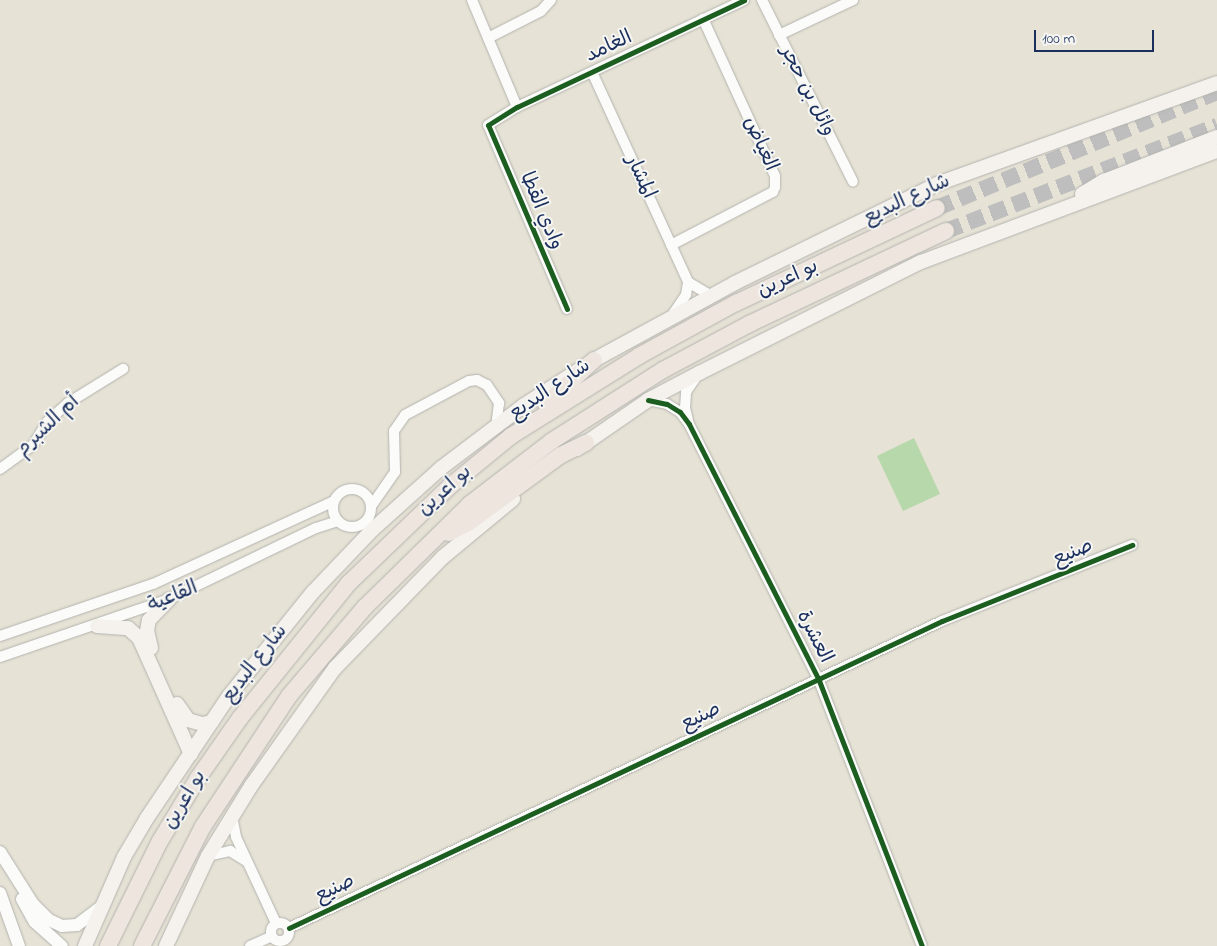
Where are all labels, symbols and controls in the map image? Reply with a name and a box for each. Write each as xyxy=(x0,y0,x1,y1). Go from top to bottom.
scale bar xyxy=(1037,20,1157,52)
street label: الغامد xyxy=(582,26,636,68)
text: 100 m xyxy=(1042,28,1075,50)
street label: وائل بن حجر xyxy=(774,42,840,140)
street label: الغياض xyxy=(737,113,783,175)
street label: المشار xyxy=(620,151,660,203)
street label: وادي القطا xyxy=(514,168,568,254)
street label: شارع البديع xyxy=(860,170,954,230)
street label: بو اعرين xyxy=(754,254,822,304)
street label: شارع البديع xyxy=(505,354,595,426)
street label: أم الشبرم xyxy=(11,390,85,462)
street label: بو اعرين xyxy=(413,461,477,521)
street label: صنيع xyxy=(1049,534,1097,572)
street label: القاعية xyxy=(144,576,202,618)
street label: العشرة xyxy=(791,607,837,667)
street label: شارع البديع xyxy=(217,620,293,708)
street label: صنيع xyxy=(677,697,725,737)
street label: بو اعرين xyxy=(158,766,212,834)
street label: صنيع xyxy=(311,869,359,909)

